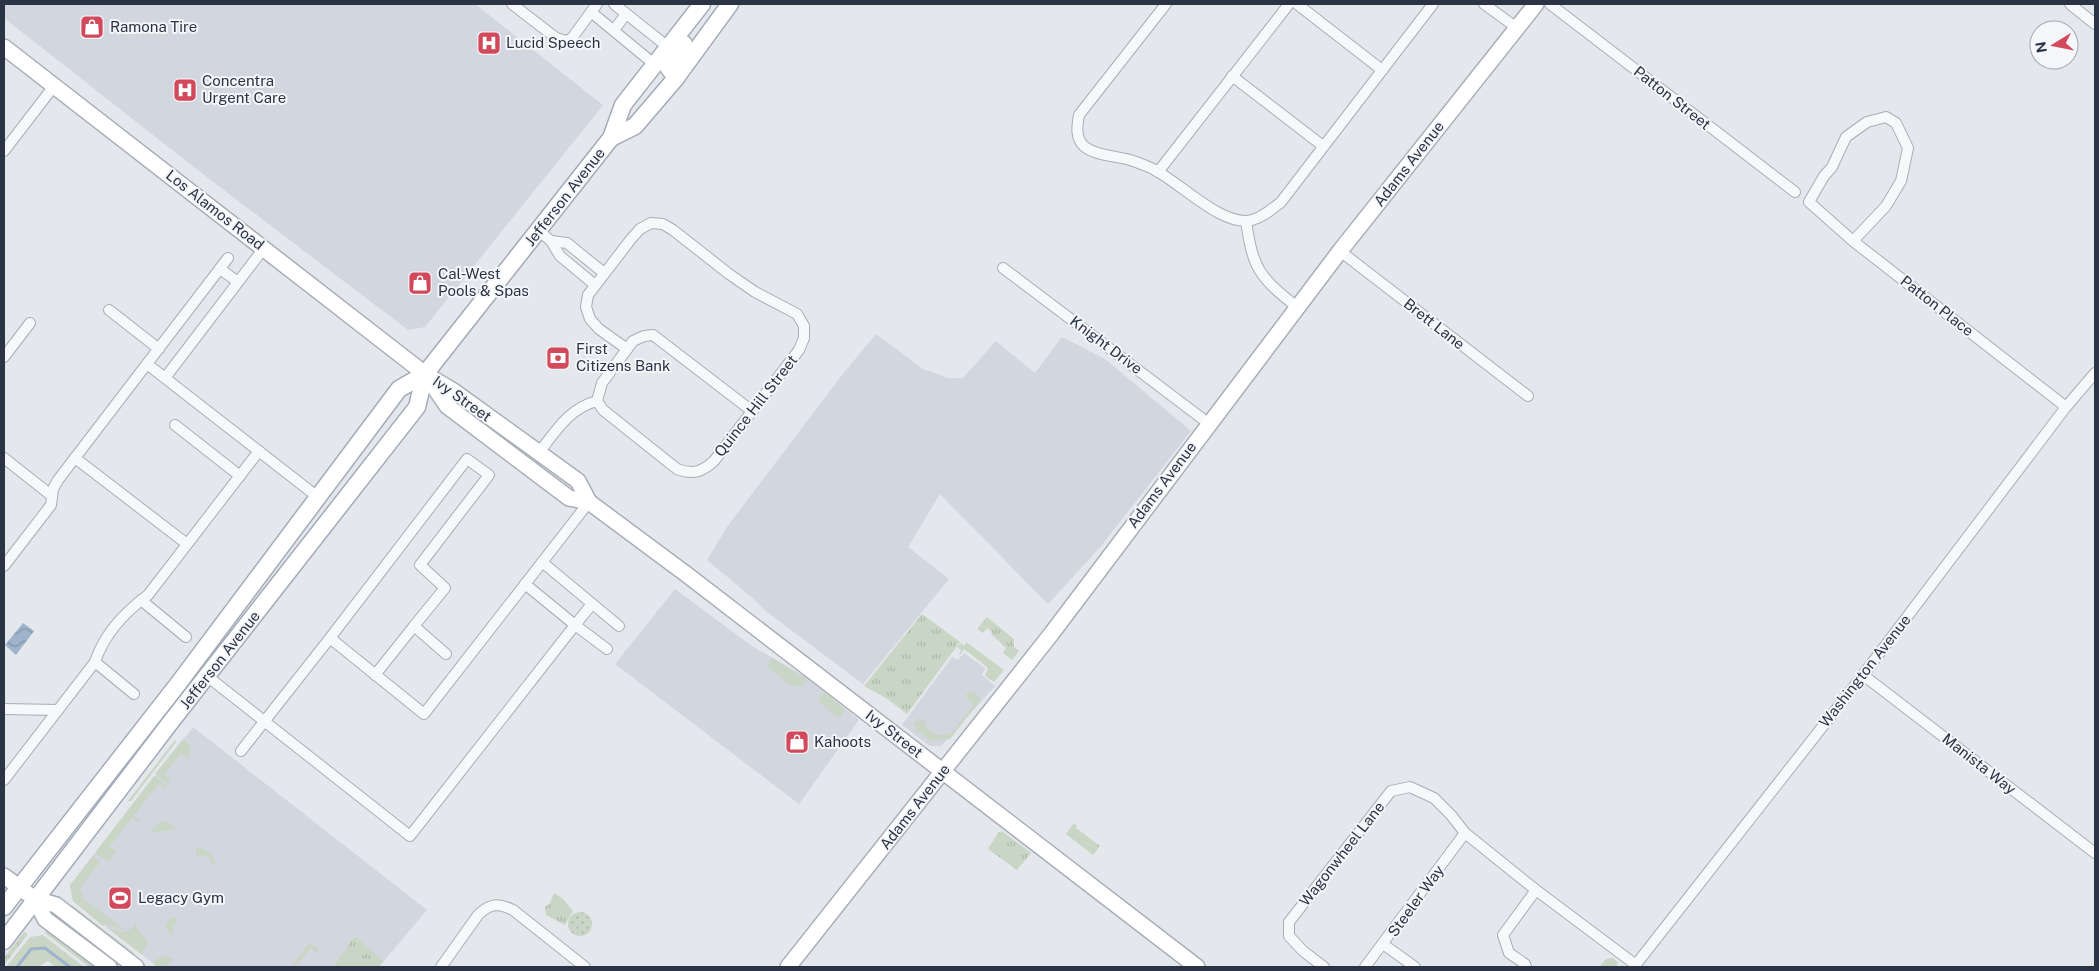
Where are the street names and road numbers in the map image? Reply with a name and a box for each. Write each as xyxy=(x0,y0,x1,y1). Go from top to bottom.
street label: Patton Street xyxy=(1631,62,1714,133)
street label: Adams Avenue xyxy=(1370,118,1447,210)
street label: Jefferson Avenue xyxy=(521,144,608,249)
street label: Los Alamos Road xyxy=(163,166,268,253)
street label: Patton Place xyxy=(1897,272,1977,339)
street label: Brett Lane xyxy=(1401,295,1468,353)
street label: Knight Drive xyxy=(1067,312,1146,377)
street label: Quince Hill Street xyxy=(711,351,801,460)
street label: Ivy Street xyxy=(430,372,495,425)
street label: Adams Avenue xyxy=(1124,438,1199,531)
street label: Jefferson Avenue xyxy=(176,607,263,712)
street label: Washington Avenue xyxy=(1815,611,1914,730)
street label: Ivy Street xyxy=(863,706,926,761)
street label: Manista Way xyxy=(1939,730,2019,798)
street label: Adams Avenue xyxy=(876,761,953,853)
street label: Wagonwheel Lane xyxy=(1296,798,1387,909)
street label: Steeler Way xyxy=(1384,862,1447,940)

